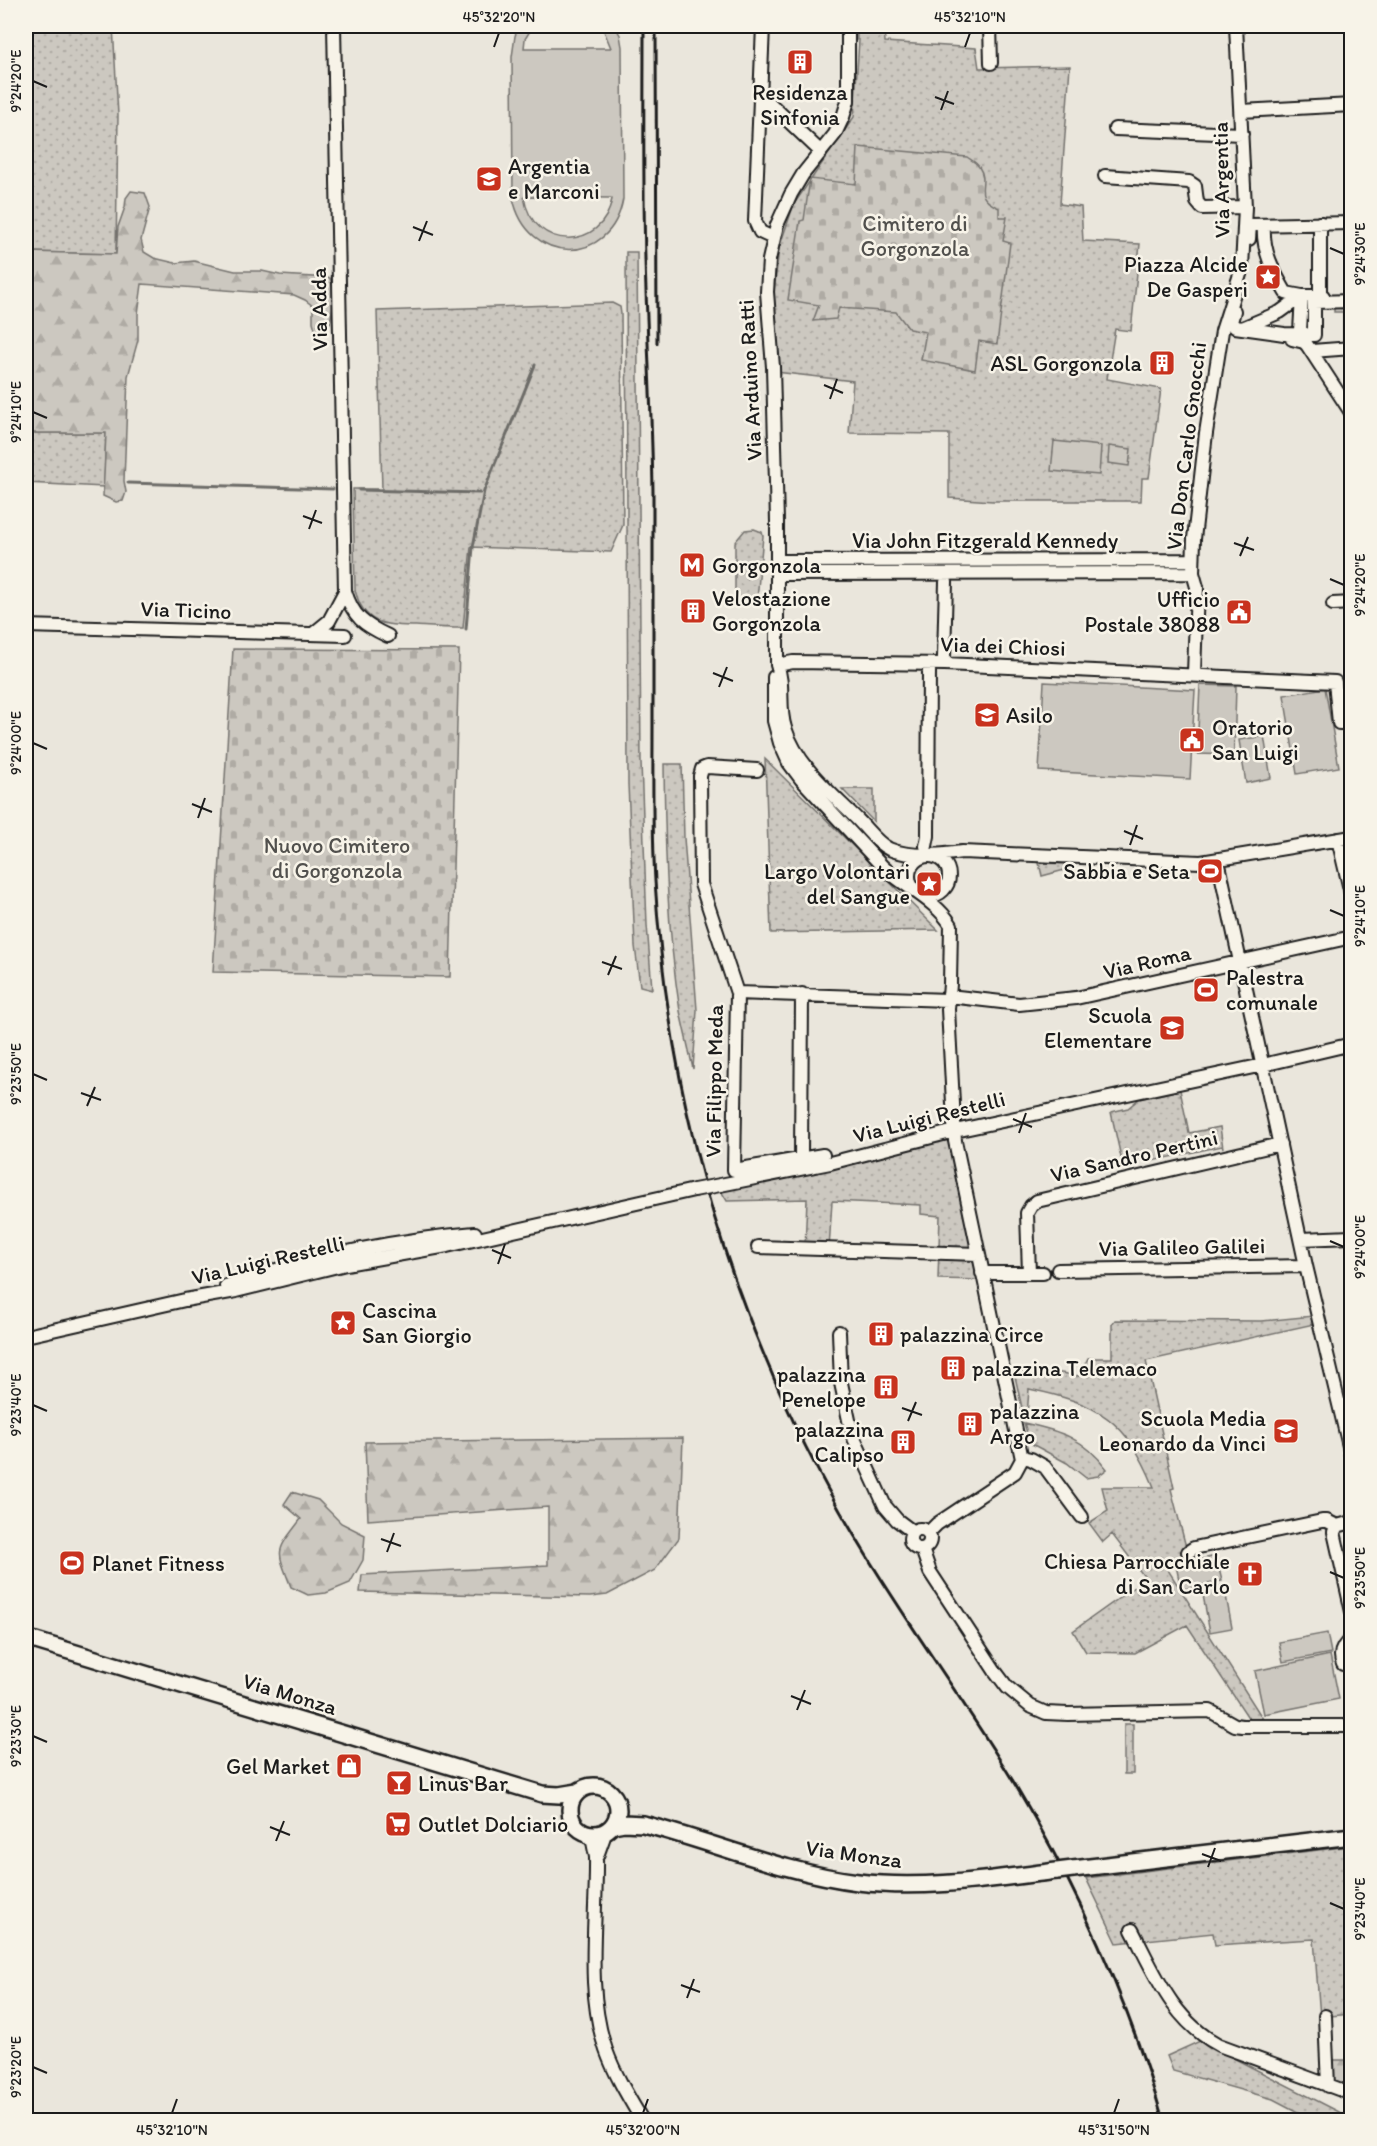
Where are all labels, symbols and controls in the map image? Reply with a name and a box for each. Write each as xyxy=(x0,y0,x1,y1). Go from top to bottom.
text: 45°32'20"N xyxy=(463,8,535,26)
text: 45°32'10"N xyxy=(934,8,1006,26)
building icon: Residenza Sinfonia xyxy=(785,47,815,77)
text: 9°24'20"E xyxy=(7,50,25,112)
place label: Residenza Sinfonia xyxy=(752,79,848,131)
street label: Via Argentia xyxy=(1206,122,1236,238)
place label: Argentia e Marconi xyxy=(508,153,600,205)
school or university icon: Argentia e Marconi xyxy=(474,164,504,194)
park label: Cimitero di Gorgonzola xyxy=(860,210,970,262)
text: 9°24'30"E xyxy=(1351,222,1369,286)
place label: Piazza Alcide De Gasperi xyxy=(1124,251,1248,303)
place icon: Piazza Alcide De Gasperi xyxy=(1253,262,1283,292)
street label: Via Adda xyxy=(305,266,333,351)
street label: Via Arduino Ratti xyxy=(732,299,768,461)
street label: Via Don Carlo Gnocchi xyxy=(1160,340,1212,552)
building icon: ASL Gorgonzola xyxy=(1147,348,1177,378)
place label: ASL Gorgonzola xyxy=(990,350,1143,377)
text: 9°24'10"E xyxy=(7,381,25,443)
street label: Via John Fitzgerald Kennedy xyxy=(852,527,1119,554)
metro station icon: Gorgonzola xyxy=(677,550,707,580)
place label: Gorgonzola xyxy=(712,552,822,579)
text: 9°24'20"E xyxy=(1351,554,1369,616)
place label: Velostazione Gorgonzola xyxy=(712,585,831,637)
place label: Ufficio Postale 38088 xyxy=(1085,586,1220,638)
street label: Via Ticino xyxy=(140,595,232,625)
building icon: Velostazione Gorgonzola xyxy=(678,596,708,626)
public building icon: Ufficio Postale 38088 xyxy=(1224,597,1254,627)
street label: Via dei Chiosi xyxy=(940,630,1066,662)
school or university icon: Asilo xyxy=(972,700,1002,730)
place label: Asilo xyxy=(1006,702,1053,729)
text: 9°24'00"E xyxy=(7,711,25,775)
place label: Oratorio San Luigi xyxy=(1212,714,1299,766)
public building icon: Oratorio San Luigi xyxy=(1177,725,1207,755)
park label: Nuovo Cimitero di Gorgonzola xyxy=(264,832,410,884)
sports icon: Sabbia e Seta xyxy=(1195,856,1225,886)
place label: Largo Volontari del Sangue xyxy=(764,858,910,910)
place label: Sabbia e Seta xyxy=(1063,858,1191,885)
place icon: Largo Volontari del Sangue xyxy=(914,869,944,899)
text: 9°24'10"E xyxy=(1351,885,1369,947)
street label: Via Roma xyxy=(1101,939,1194,985)
place label: Palestra comunale xyxy=(1226,964,1318,1016)
sports icon: Palestra comunale xyxy=(1191,975,1221,1005)
place label: Scuola Elementare xyxy=(1044,1002,1153,1054)
street label: Via Filippo Meda xyxy=(699,1004,729,1158)
school or university icon: Scuola Elementare xyxy=(1157,1013,1187,1043)
text: 9°23'50"E xyxy=(7,1043,25,1105)
street label: Via Luigi Restelli xyxy=(850,1085,1008,1149)
street label: Via Sandro Pertini xyxy=(1048,1124,1220,1188)
text: 9°24'00"E xyxy=(1351,1215,1369,1279)
street label: Via Luigi Restelli xyxy=(189,1229,347,1291)
street label: Via Galileo Galilei xyxy=(1098,1232,1266,1262)
place label: Cascina San Giorgio xyxy=(362,1297,472,1349)
place icon: Cascina San Giorgio xyxy=(328,1308,358,1338)
building icon: palazzina Circe xyxy=(866,1319,896,1349)
place label: palazzina Circe xyxy=(900,1321,1044,1348)
building icon: palazzina Telemaco xyxy=(938,1353,968,1383)
place label: palazzina Telemaco xyxy=(972,1355,1157,1382)
place label: palazzina Penelope xyxy=(777,1361,867,1413)
building icon: palazzina Penelope xyxy=(871,1372,901,1402)
text: 9°23'40"E xyxy=(7,1373,25,1437)
place label: palazzina Argo xyxy=(990,1398,1080,1450)
place label: Scuola Media Leonardo da Vinci xyxy=(1099,1405,1267,1457)
building icon: palazzina Argo xyxy=(955,1409,985,1439)
place label: palazzina Calipso xyxy=(795,1416,885,1468)
school or university icon: Scuola Media Leonardo da Vinci xyxy=(1271,1416,1301,1446)
building icon: palazzina Calipso xyxy=(888,1427,918,1457)
text: 9°23'50"E xyxy=(1351,1547,1369,1609)
sports icon: Planet Fitness xyxy=(57,1548,87,1578)
place label: Chiesa Parrocchiale di San Carlo xyxy=(1044,1548,1230,1600)
place label: Planet Fitness xyxy=(92,1550,225,1577)
church icon: Chiesa Parrocchiale di San Carlo xyxy=(1235,1559,1265,1589)
street label: Via Monza xyxy=(240,1667,341,1721)
text: 9°23'30"E xyxy=(7,1705,25,1767)
shop icon: Gel Market xyxy=(334,1751,364,1781)
place label: Gel Market xyxy=(226,1753,330,1780)
bar icon: Linus Bar xyxy=(384,1768,414,1798)
place label: Linus Bar xyxy=(418,1770,508,1797)
supermarket icon: Outlet Dolciario xyxy=(383,1809,413,1839)
place label: Outlet Dolciario xyxy=(418,1811,568,1838)
street label: Via Monza xyxy=(804,1834,905,1874)
text: 9°23'40"E xyxy=(1351,1877,1369,1941)
text: 9°23'20"E xyxy=(7,2036,25,2098)
text: 45°32'10"N xyxy=(136,2121,208,2139)
text: 45°32'00"N xyxy=(606,2121,680,2139)
text: 45°31'50"N xyxy=(1078,2121,1150,2139)

